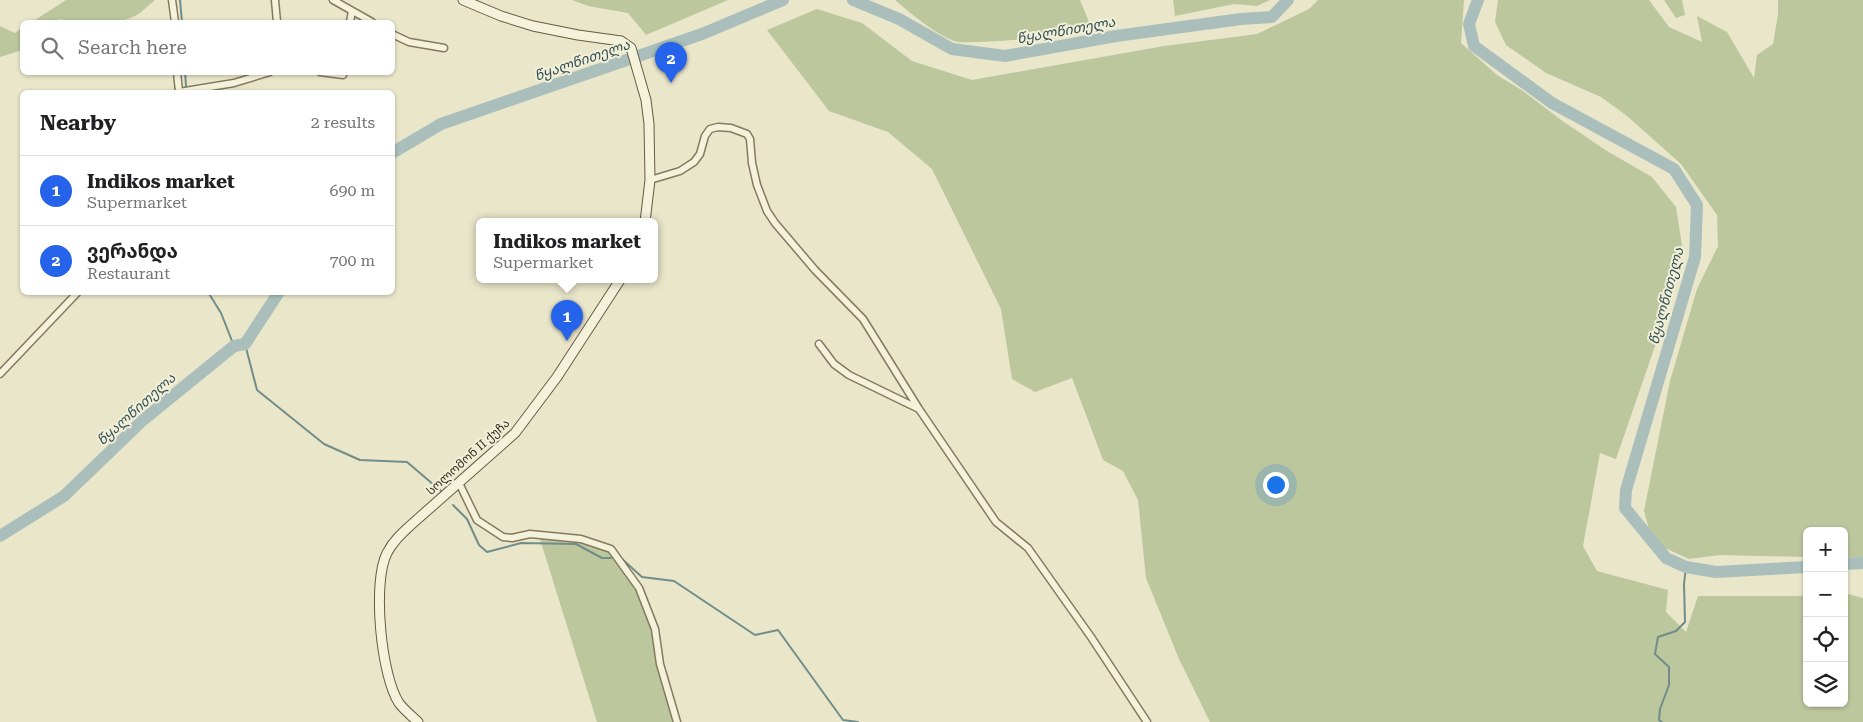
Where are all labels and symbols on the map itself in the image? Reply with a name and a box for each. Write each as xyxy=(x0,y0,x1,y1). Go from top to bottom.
water label: წყალწითელა xyxy=(1016,13,1117,48)
water label: წყალწითელა xyxy=(532,36,632,85)
pin: 2 xyxy=(655,42,687,83)
water label: წყალწითელა xyxy=(1645,246,1688,346)
pin: 1 xyxy=(551,300,583,341)
water label: წყალწითელა xyxy=(94,370,179,449)
street label: სოლომონ II ქუჩა xyxy=(424,416,513,499)
your location xyxy=(1263,472,1289,498)

